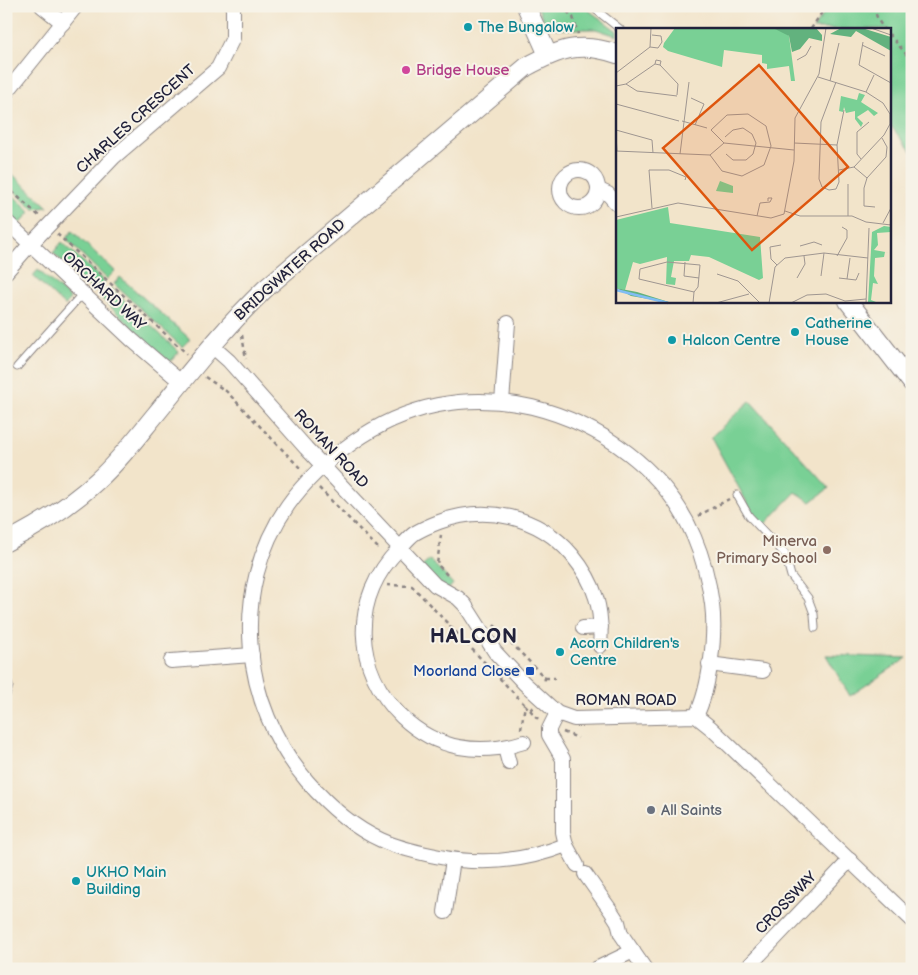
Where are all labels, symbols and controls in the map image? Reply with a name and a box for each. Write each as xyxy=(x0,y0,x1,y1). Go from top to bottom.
place label: The Bungalow xyxy=(478,18,574,37)
marker: The Bungalow xyxy=(462,21,474,33)
inset map xyxy=(616,28,890,302)
street label: CHARLES CRESCENT xyxy=(72,60,200,178)
place label: Bridge House xyxy=(416,61,510,80)
marker: Bridge House xyxy=(400,64,412,76)
street label: BRIDGWATER ROAD xyxy=(230,215,350,325)
street label: ORCHARD WAY xyxy=(58,248,150,335)
place label: Catherine House xyxy=(805,314,872,350)
marker: Catherine House xyxy=(789,326,801,338)
place label: Halcon Centre xyxy=(682,331,780,350)
marker: Halcon Centre xyxy=(666,334,678,346)
street label: ROMAN ROAD xyxy=(290,405,373,493)
place label: Minerva Primary School xyxy=(716,532,817,568)
marker: Minerva Primary School xyxy=(821,544,833,556)
district label: HALCON xyxy=(430,625,518,649)
place label: Acorn Children's Centre xyxy=(570,634,680,670)
marker: Acorn Children's Centre xyxy=(554,646,566,658)
place label: Moorland Close xyxy=(413,662,520,681)
marker: Moorland Close xyxy=(524,665,536,677)
street label: ROMAN ROAD xyxy=(575,691,677,710)
place label: All Saints xyxy=(661,801,723,820)
marker: All Saints xyxy=(645,804,657,816)
place label: UKHO Main Building xyxy=(86,863,167,899)
street label: CROSSWAY xyxy=(751,868,821,938)
marker: UKHO Main Building xyxy=(70,875,82,887)

